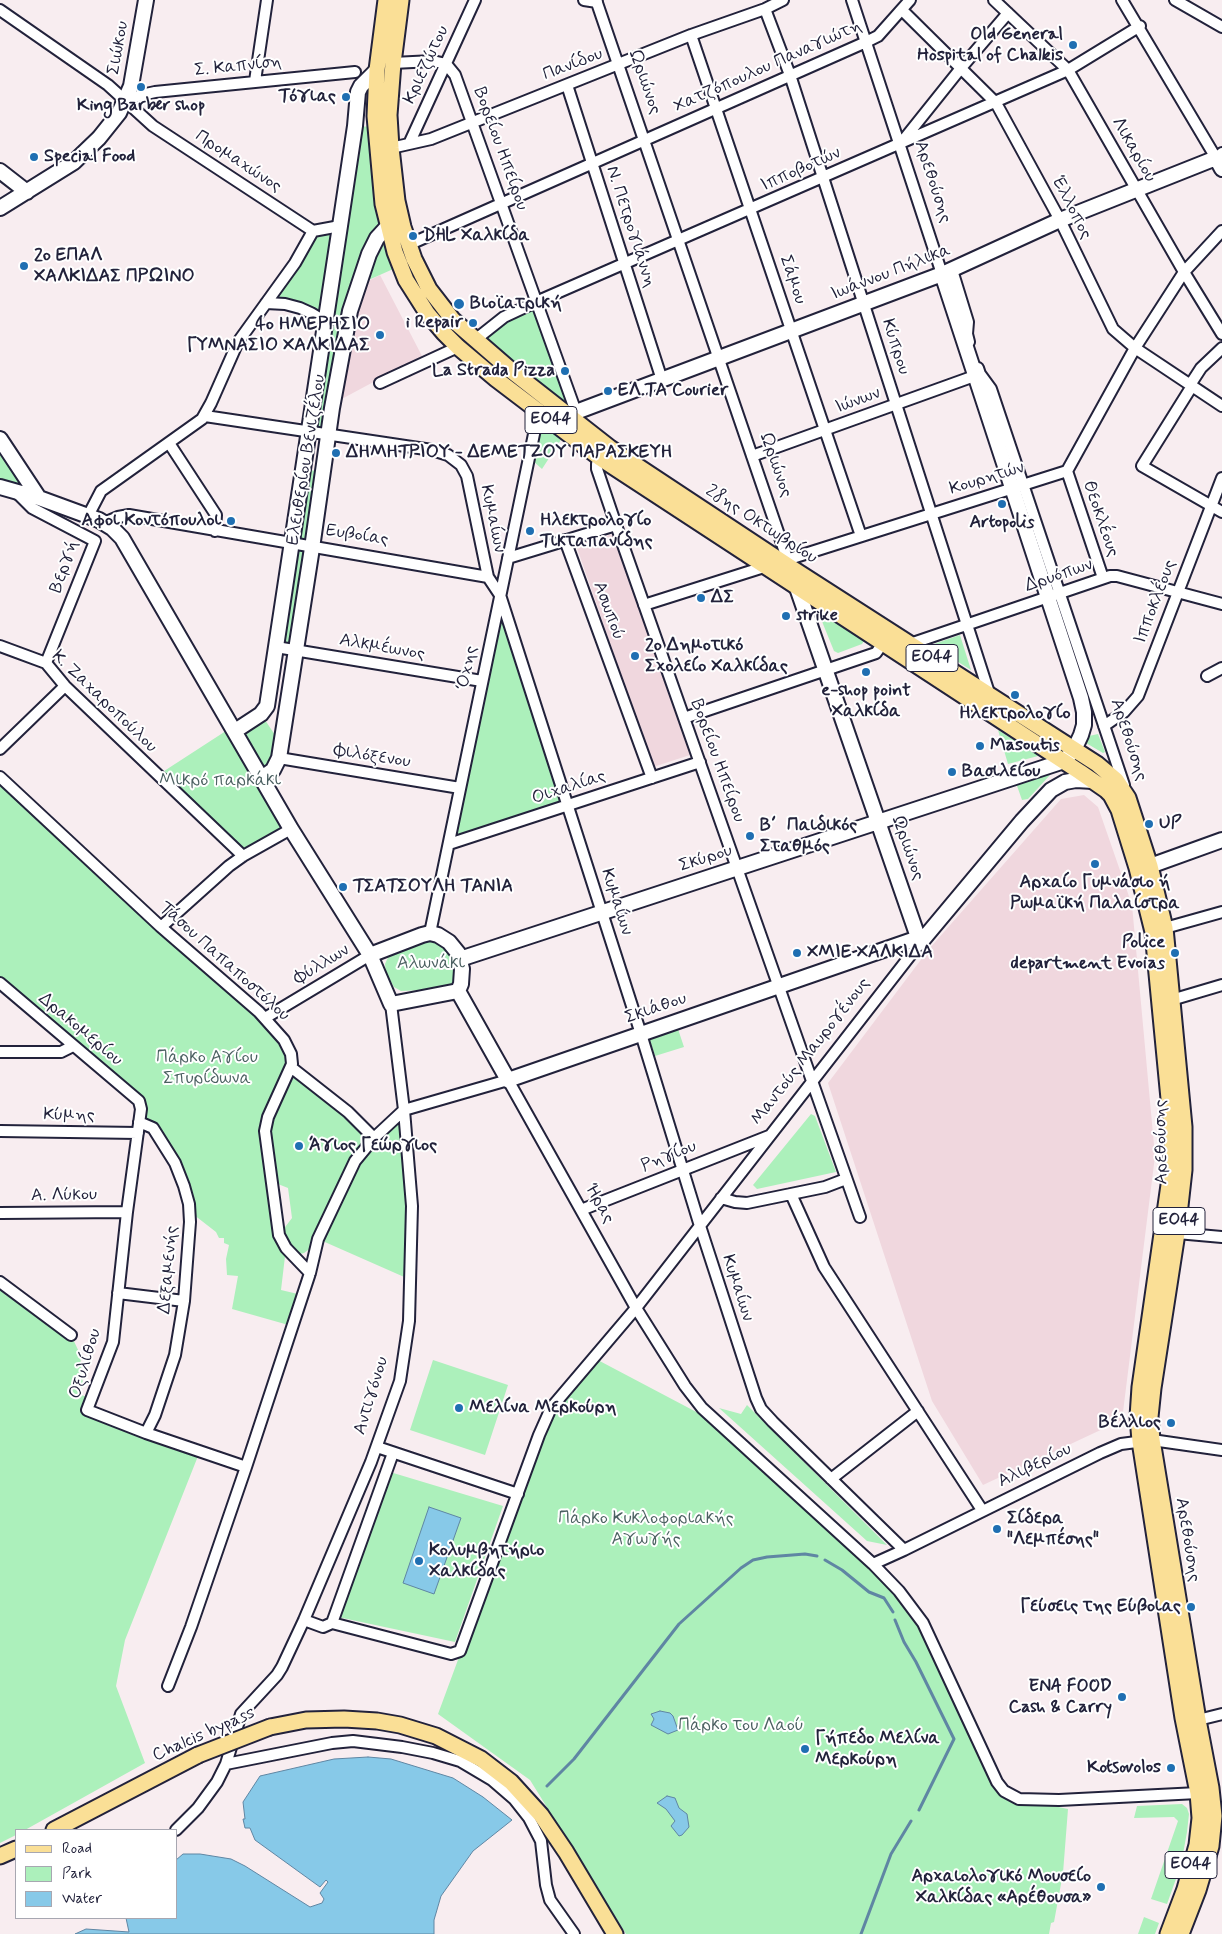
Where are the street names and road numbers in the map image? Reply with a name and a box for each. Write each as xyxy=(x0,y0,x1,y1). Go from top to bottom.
street label: Χατζόπουλου Παναγιώτη xyxy=(671,16,865,118)
street label: Σιώκου xyxy=(104,19,134,77)
street label: Κριεζώτου xyxy=(399,22,455,108)
street label: Πανίδου xyxy=(540,44,606,86)
street label: Ωριώνος xyxy=(623,46,665,118)
street label: Σ. Καπνίση xyxy=(193,52,283,82)
street label: Βορείου Ηπείρου xyxy=(468,84,532,214)
street label: Λικαρίου xyxy=(1106,114,1160,186)
street label: Προμαχώνος xyxy=(191,126,285,198)
street label: Αρεθούσης xyxy=(909,138,955,226)
street label: Ιπποβοτών xyxy=(758,143,844,197)
street label: Ν. Πετρογιάννη xyxy=(600,164,660,290)
street label: Έλλοπος xyxy=(1046,173,1096,243)
street label: Ιωάννου Πήλικα xyxy=(828,240,954,306)
street label: Σάμου xyxy=(774,253,810,307)
street label: Κύπρου xyxy=(876,316,914,378)
street label: Ελευθερίου Βενιζέλου xyxy=(283,373,331,547)
street label: Ιώνων xyxy=(832,383,884,419)
road number: ΕΟ44 xyxy=(525,406,577,434)
street label: Ωριώνος xyxy=(754,429,796,501)
street label: Κουρητών xyxy=(947,457,1027,501)
street label: Θεοκλέους xyxy=(1077,478,1123,560)
street label: 28ης Οκτωβρίου xyxy=(701,481,821,569)
street label: Κυμαίων xyxy=(474,483,510,555)
street label: Ευβοίας xyxy=(324,520,390,552)
street label: Βεργή xyxy=(46,538,84,596)
street label: Δρυόπων xyxy=(1022,554,1096,598)
street label: Ιπποκλέους xyxy=(1130,557,1182,647)
street label: Ασωπού xyxy=(587,579,629,643)
street label: Αλκμέωνος xyxy=(338,630,426,666)
street label: Όχης xyxy=(453,644,483,692)
road number: ΕΟ44 xyxy=(906,644,958,671)
street label: Κ. Ζαχαροπούλου xyxy=(47,646,161,758)
street label: Βορείου Ηπείρου xyxy=(685,696,749,826)
street label: Αρεθούσης xyxy=(1105,696,1151,784)
street label: Φιλόξενου xyxy=(332,740,412,774)
street label: Οιχαλίας xyxy=(529,766,609,810)
street label: Ωριώνος xyxy=(886,812,928,884)
street label: Σκύρου xyxy=(677,840,735,878)
street label: Κυμαίων xyxy=(595,866,637,938)
street label: Τάσου Παπαποστόλου xyxy=(154,898,294,1026)
street label: Φύλλων xyxy=(290,940,354,990)
street label: Μαντούς Μαυρογένους xyxy=(747,974,875,1130)
street label: Σκιάθου xyxy=(622,988,690,1030)
street label: Δρακομερίου xyxy=(34,989,126,1071)
street label: Αρεθούσης xyxy=(1150,1099,1174,1185)
street label: Κύμης xyxy=(43,1105,95,1127)
street label: Ρηγίου xyxy=(638,1136,700,1178)
street label: Ήρας xyxy=(579,1180,619,1228)
street label: Α. Λύκου xyxy=(31,1185,97,1207)
road number: ΕΟ44 xyxy=(1153,1208,1205,1234)
street label: Δεξαμενής xyxy=(154,1225,184,1315)
street label: Κυμαίων xyxy=(716,1252,758,1324)
street label: Οξυλίθου xyxy=(65,1326,107,1402)
street label: Αντιγόνου xyxy=(350,1354,394,1438)
street label: Αλιβερίου xyxy=(995,1439,1075,1493)
street label: Αρεθούσης xyxy=(1170,1496,1204,1584)
street label: Chalcis bypass xyxy=(149,1703,259,1767)
road number: ΕΟ44 xyxy=(1165,1852,1217,1878)

